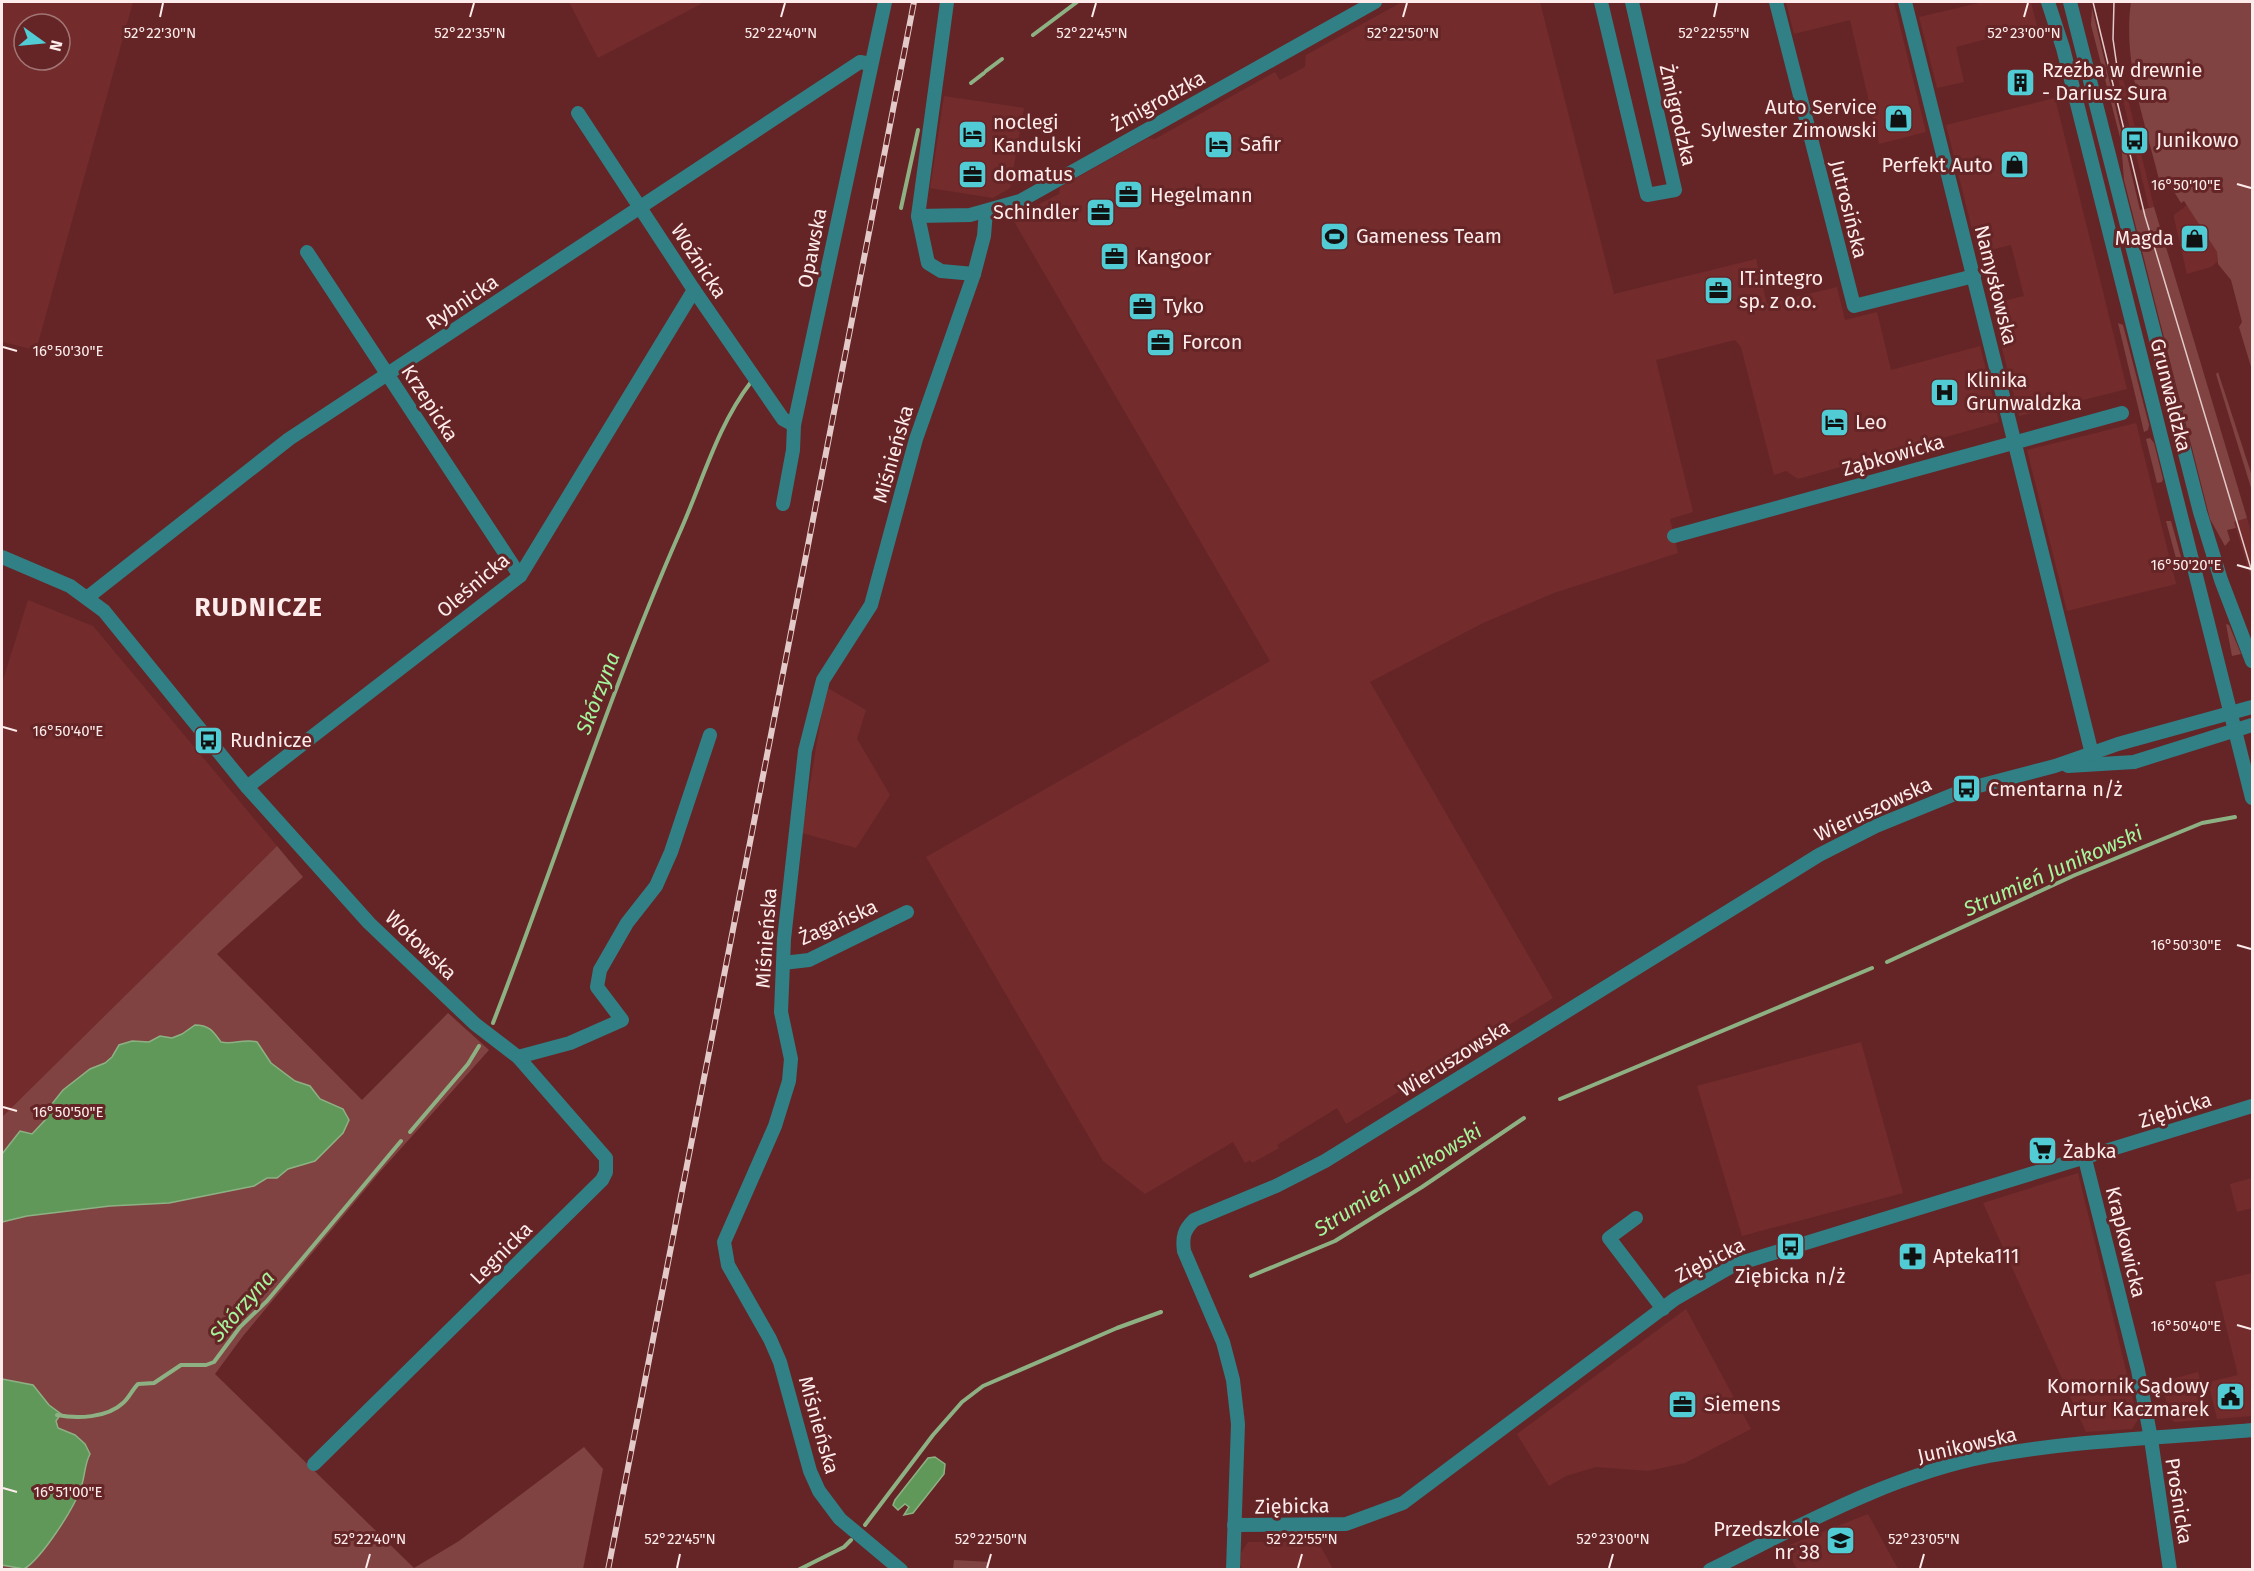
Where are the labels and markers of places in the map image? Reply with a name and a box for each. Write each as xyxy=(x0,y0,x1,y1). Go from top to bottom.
place label: Rzeźba w drewnie - Dariusz Sura xyxy=(2042,58,2202,105)
building icon: Rzeźba w drewnie - Dariusz Sura xyxy=(2005,66,2037,98)
place label: Auto Service Sylwester Zimowski xyxy=(1701,95,1877,142)
shop icon: Auto Service Sylwester Zimowski xyxy=(1882,103,1914,135)
place label: noclegi Kandulski xyxy=(993,110,1082,157)
hotel icon: noclegi Kandulski xyxy=(956,118,988,150)
bus stop icon: Junikowo xyxy=(2119,124,2151,156)
hotel icon: Safir xyxy=(1203,128,1235,160)
place label: Junikowo xyxy=(2156,128,2239,152)
place label: Safir xyxy=(1240,132,1281,156)
shop icon: Perfekt Auto xyxy=(1998,149,2030,181)
place label: Perfekt Auto xyxy=(1882,153,1993,177)
office icon: domatus xyxy=(956,158,988,190)
place label: domatus xyxy=(993,162,1073,186)
office icon: Hegelmann xyxy=(1113,179,1145,211)
place label: Hegelmann xyxy=(1150,183,1253,207)
office icon: Schindler xyxy=(1084,196,1116,228)
place label: Schindler xyxy=(993,200,1079,224)
sports icon: Gameness Team xyxy=(1319,220,1351,252)
shop icon: Magda xyxy=(2179,222,2211,254)
place label: Gameness Team xyxy=(1356,224,1502,248)
place label: Magda xyxy=(2115,226,2174,250)
office icon: Kangoor xyxy=(1099,241,1131,273)
place label: Kangoor xyxy=(1136,245,1212,269)
place label: IT.integro sp. z o.o. xyxy=(1739,266,1823,313)
office icon: IT.integro sp. z o.o. xyxy=(1702,274,1734,306)
office icon: Tyko xyxy=(1126,290,1158,322)
place label: Tyko xyxy=(1163,294,1204,318)
office icon: Forcon xyxy=(1145,326,1177,358)
place label: Forcon xyxy=(1182,330,1242,354)
place label: Klinika Grunwaldzka xyxy=(1966,368,2082,415)
hospital icon: Klinika Grunwaldzka xyxy=(1929,376,1961,408)
hotel icon: Leo xyxy=(1818,406,1850,438)
place label: Leo xyxy=(1855,410,1887,434)
bus stop icon: Rudnicze xyxy=(193,724,225,756)
place label: Rudnicze xyxy=(230,728,312,752)
bus stop icon: Cmentarna n/ż xyxy=(1951,773,1983,805)
place label: Cmentarna n/ż xyxy=(1988,777,2123,801)
supermarket icon: Żabka xyxy=(2026,1135,2058,1167)
place label: Żabka xyxy=(2063,1139,2117,1163)
bus stop icon: Ziębicka n/ż xyxy=(1774,1230,1806,1262)
pharmacy icon: Apteka111 xyxy=(1896,1240,1928,1272)
place label: Apteka111 xyxy=(1933,1244,2019,1268)
place label: Ziębicka n/ż xyxy=(1735,1264,1845,1288)
place label: Komornik Sądowy Artur Kaczmarek xyxy=(2047,1374,2210,1421)
public building icon: Komornik Sądowy Artur Kaczmarek xyxy=(2214,1381,2246,1413)
office icon: Siemens xyxy=(1667,1388,1699,1420)
place label: Siemens xyxy=(1704,1392,1781,1416)
place label: Przedszkole nr 38 xyxy=(1713,1517,1820,1564)
school or university icon: Przedszkole nr 38 xyxy=(1825,1524,1857,1556)

